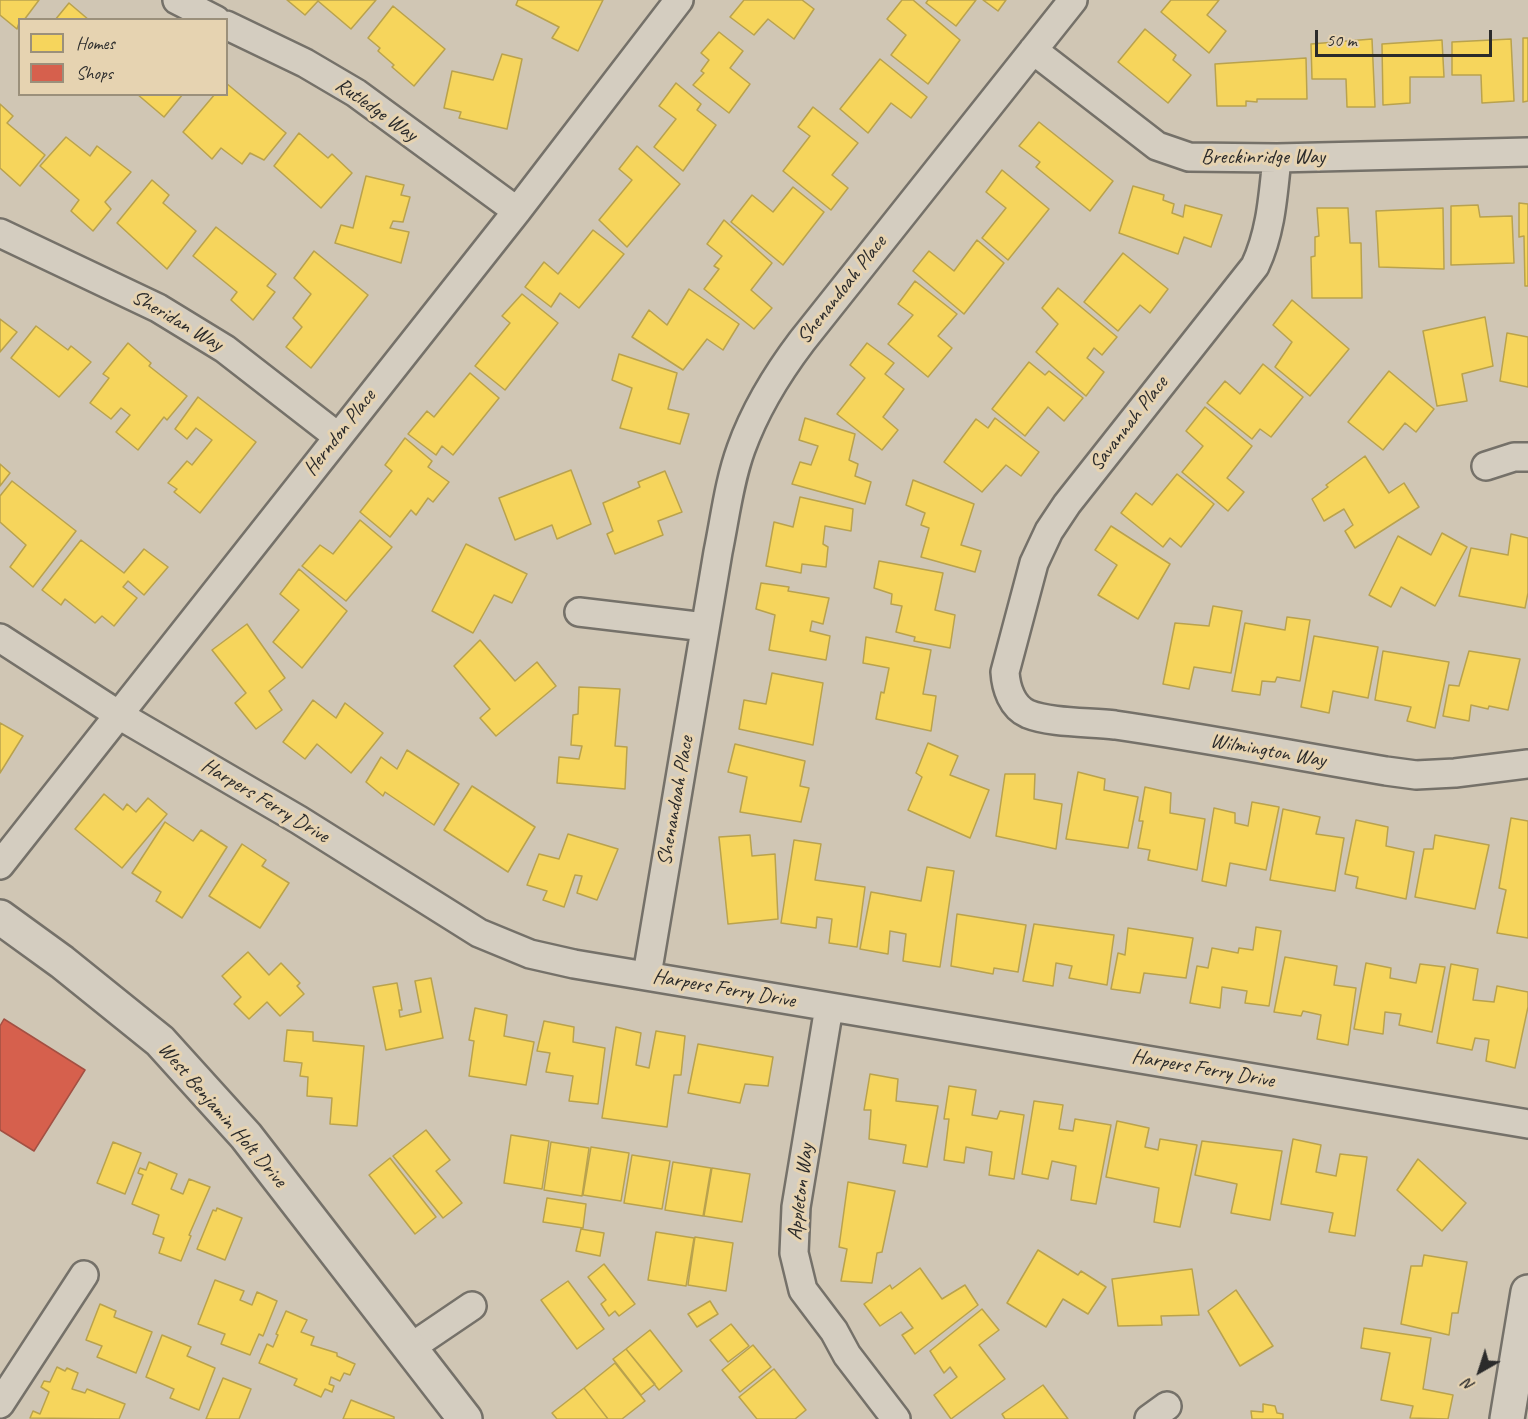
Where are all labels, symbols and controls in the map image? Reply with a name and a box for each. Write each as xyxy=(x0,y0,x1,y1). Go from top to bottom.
legend xyxy=(18,18,228,96)
scale bar xyxy=(1318,18,1495,56)
text: 50 m xyxy=(1326,29,1357,51)
text: Homes xyxy=(76,32,115,54)
text: Shops xyxy=(76,62,113,84)
street label: Rutledge Way xyxy=(330,73,422,147)
street label: Breckinridge Way xyxy=(1201,144,1325,170)
street label: Shenandoah Place xyxy=(792,231,892,349)
street label: Sheridan Way xyxy=(127,285,227,357)
street label: Savannah Place xyxy=(1084,372,1174,476)
street label: Herndon Place xyxy=(298,385,382,481)
street label: Wilmington Way xyxy=(1208,728,1328,774)
street label: Shenandoah Place xyxy=(652,734,700,868)
street label: Harpers Ferry Drive xyxy=(197,753,333,849)
street label: Harpers Ferry Drive xyxy=(651,964,797,1014)
street label: West Benjamin Holt Drive xyxy=(152,1037,292,1193)
street label: Harpers Ferry Drive xyxy=(1130,1044,1276,1094)
street label: Appleton Way xyxy=(783,1142,819,1242)
north arrow xyxy=(1450,1341,1510,1401)
text: N xyxy=(1459,1374,1479,1396)

